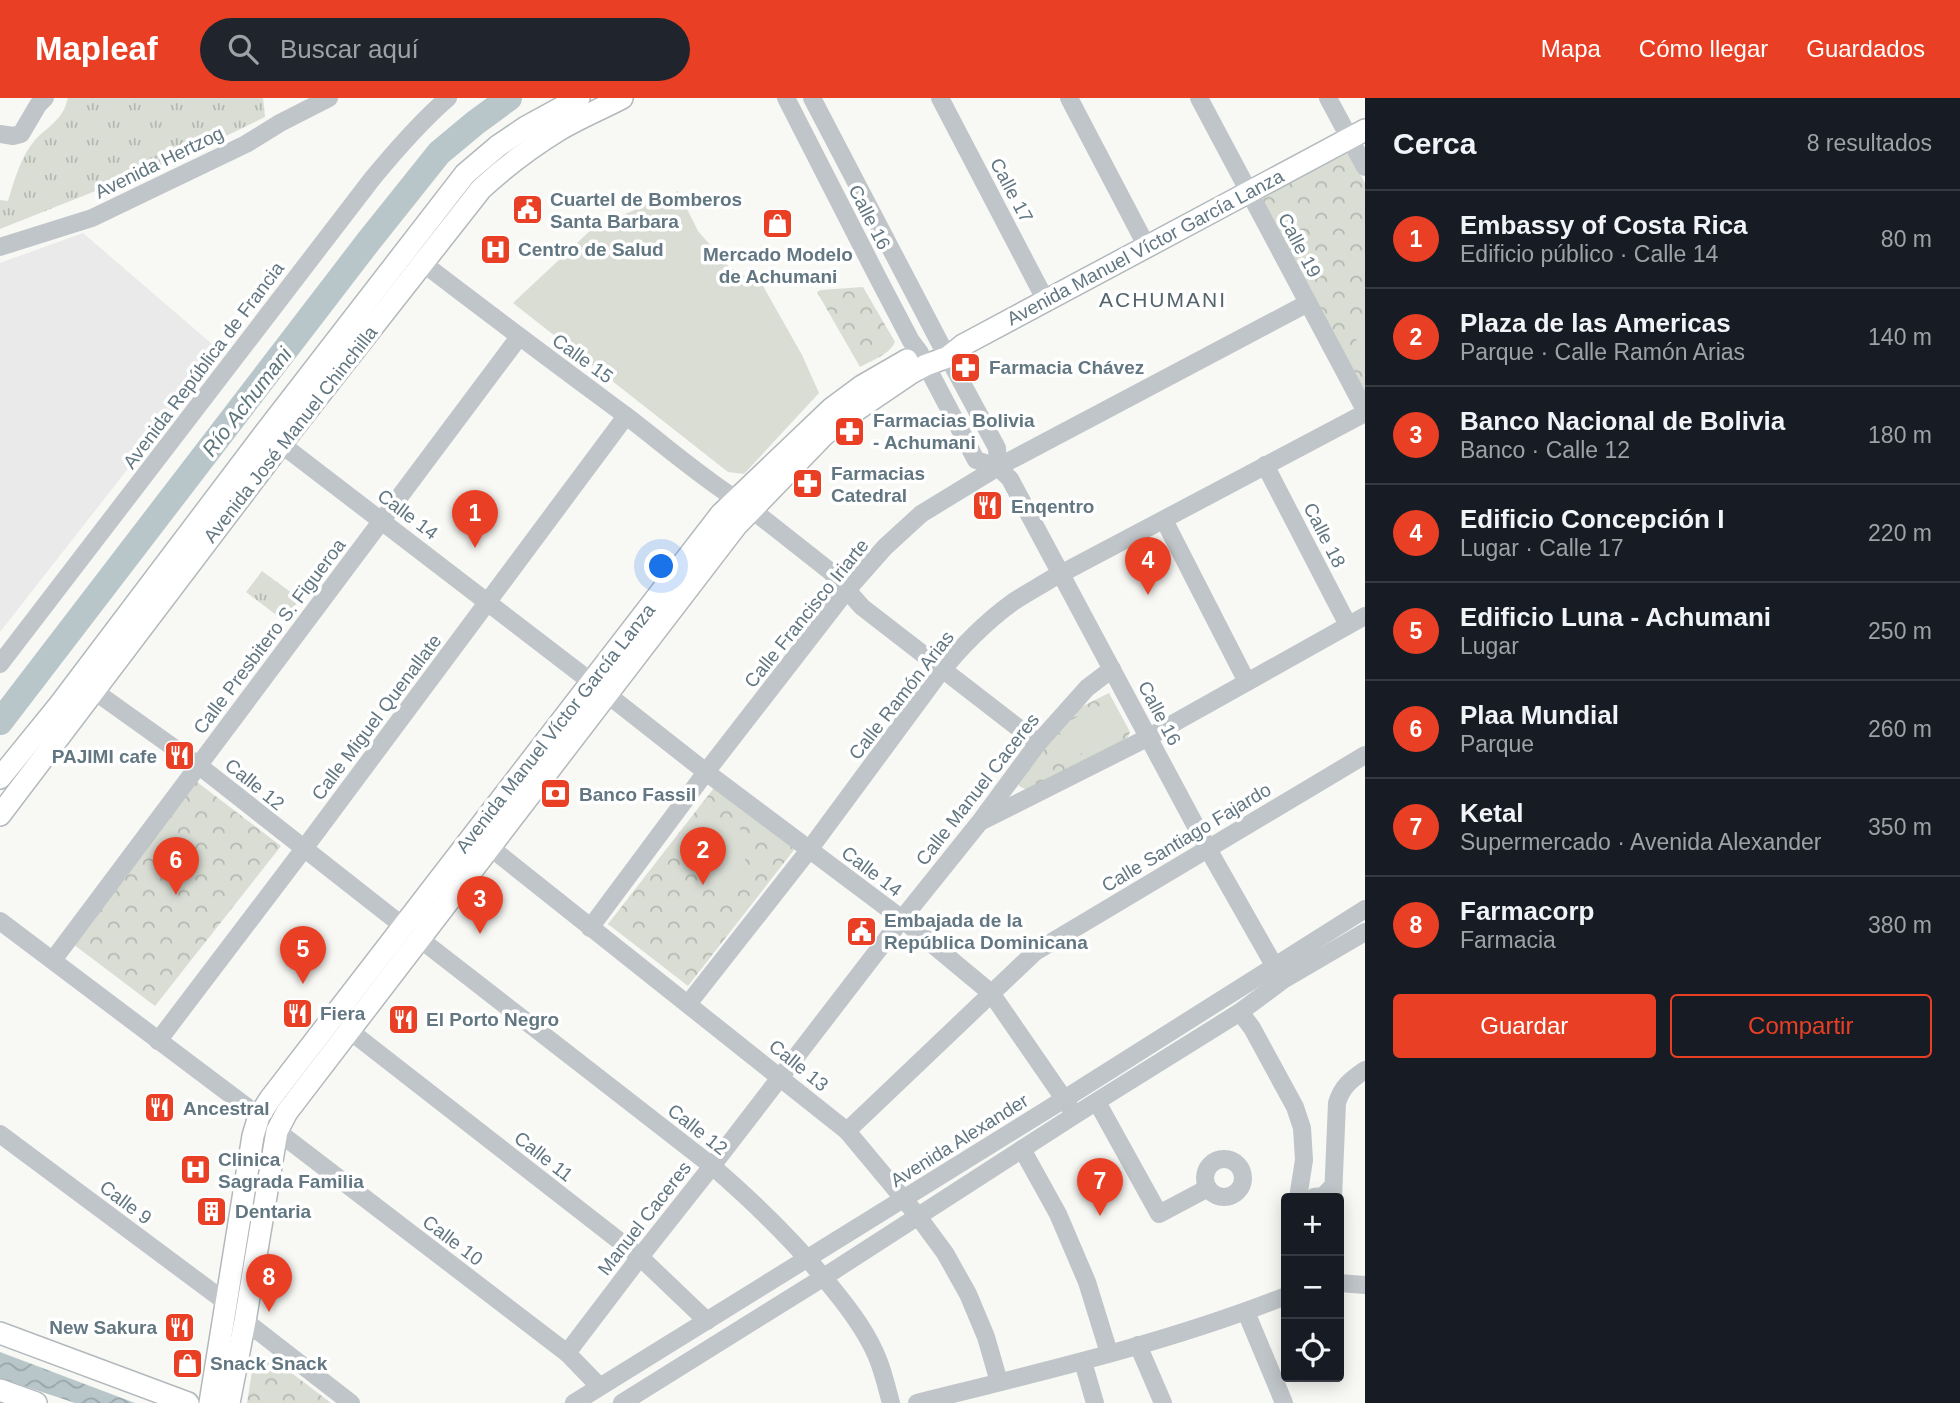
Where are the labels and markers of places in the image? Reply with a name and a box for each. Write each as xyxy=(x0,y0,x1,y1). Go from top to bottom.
place label: Cuartel de Bomberos Santa Barbara xyxy=(550,189,742,232)
public building icon: Cuartel de Bomberos Santa Barbara xyxy=(510,193,544,227)
shop icon: Mercado Modelo de Achumani xyxy=(761,206,795,240)
hospital icon: Centro de Salud xyxy=(478,232,512,266)
place label: Centro de Salud xyxy=(518,239,664,260)
place label: Mercado Modelo de Achumani xyxy=(703,244,853,287)
pharmacy icon: Farmacia Chávez xyxy=(949,350,983,384)
place label: Farmacia Chávez xyxy=(989,357,1144,378)
place label: Farmacias Bolivia - Achumani xyxy=(873,410,1035,453)
pharmacy icon: Farmacias Bolivia - Achumani xyxy=(833,414,867,448)
place label: Farmacias Catedral xyxy=(831,463,925,506)
pharmacy icon: Farmacias Catedral xyxy=(791,467,825,501)
restaurant icon: Enqentro xyxy=(971,489,1005,523)
pin: 1 xyxy=(452,490,498,548)
place label: Enqentro xyxy=(1011,496,1094,517)
pin: 4 xyxy=(1125,537,1171,595)
restaurant icon: PAJIMI cafe xyxy=(163,739,197,773)
place label: PAJIMI cafe xyxy=(52,746,157,767)
bank icon: Banco Fassil xyxy=(539,777,573,811)
place label: Banco Fassil xyxy=(579,784,696,805)
pin: 2 xyxy=(680,827,726,885)
pin: 6 xyxy=(153,837,199,895)
pin: 3 xyxy=(457,876,503,934)
place label: Embajada de la República Dominicana xyxy=(884,910,1088,953)
public building icon: Embajada de la República Dominicana xyxy=(844,914,878,948)
pin: 5 xyxy=(280,926,326,984)
restaurant icon: Fiera xyxy=(280,996,314,1030)
restaurant icon: El Porto Negro xyxy=(386,1002,420,1036)
place label: Fiera xyxy=(320,1003,366,1024)
place label: El Porto Negro xyxy=(426,1009,559,1030)
restaurant icon: Ancestral xyxy=(143,1091,177,1125)
place label: Ancestral xyxy=(183,1098,270,1119)
place label: Clinica Sagrada Familia xyxy=(218,1149,364,1192)
hospital icon: Clinica Sagrada Familia xyxy=(178,1153,212,1187)
pin: 7 xyxy=(1077,1158,1123,1216)
building icon: Dentaria xyxy=(195,1194,229,1228)
place label: Dentaria xyxy=(235,1201,311,1222)
pin: 8 xyxy=(246,1254,292,1312)
restaurant icon: New Sakura xyxy=(163,1310,197,1344)
place label: New Sakura xyxy=(49,1317,157,1338)
shop icon: Snack Snack xyxy=(170,1346,204,1380)
place label: Snack Snack xyxy=(210,1353,328,1374)

